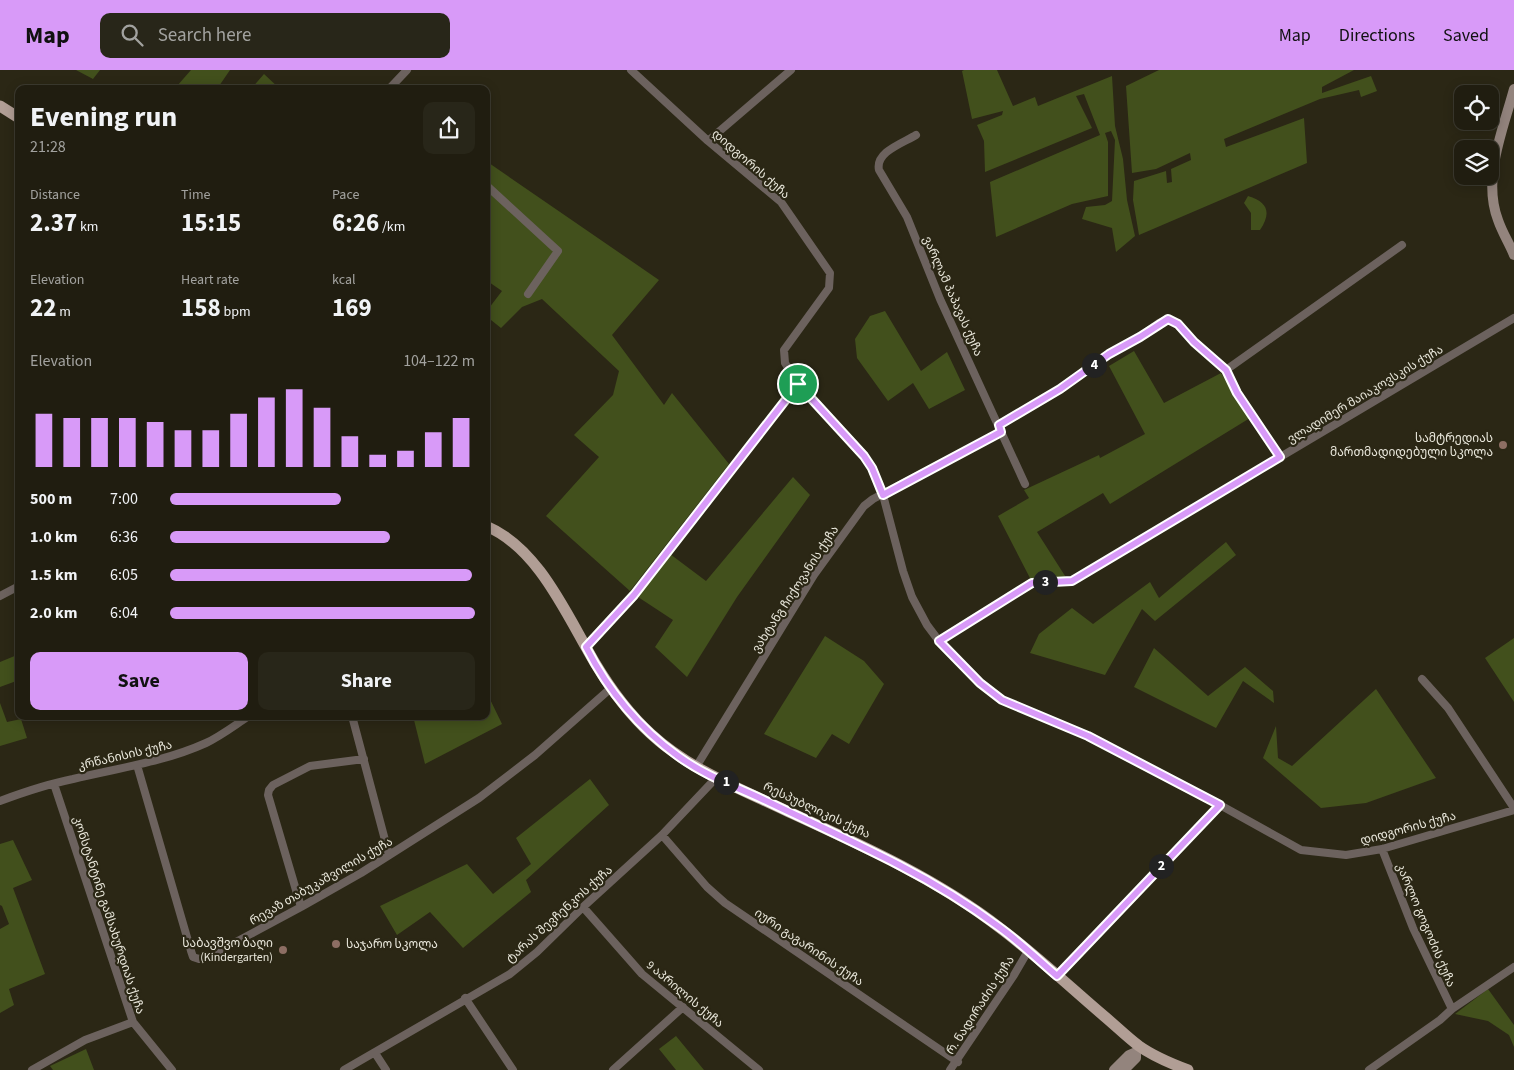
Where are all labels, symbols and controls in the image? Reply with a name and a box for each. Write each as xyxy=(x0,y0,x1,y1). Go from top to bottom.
search box xyxy=(100,13,450,58)
text: Map xyxy=(25,18,70,53)
icon: search xyxy=(118,21,146,49)
text: Search here xyxy=(158,22,251,49)
text: Map xyxy=(1279,23,1311,48)
text: Directions xyxy=(1339,23,1415,48)
text: Saved xyxy=(1443,23,1489,48)
map controls xyxy=(1454,85,1499,185)
button: locate xyxy=(1454,85,1499,130)
text: Evening run xyxy=(30,97,177,137)
button: share xyxy=(423,102,475,154)
street label: დიდგორის ქუჩა xyxy=(708,126,793,203)
text: 21:28 xyxy=(30,136,66,158)
button: layers xyxy=(1454,140,1499,185)
text: Distance xyxy=(30,185,80,205)
text: Time xyxy=(181,185,211,205)
text: Pace xyxy=(332,185,359,205)
text: 2.37 xyxy=(30,205,77,241)
text: 15:15 xyxy=(181,205,241,241)
text: 6:26 xyxy=(332,205,379,241)
text: km xyxy=(77,217,98,237)
text: /km xyxy=(379,217,405,237)
street label: ვარლამ პაპავას ქუჩა xyxy=(918,233,987,359)
text: Elevation xyxy=(30,270,85,290)
text: Heart rate xyxy=(181,270,239,290)
text: kcal xyxy=(332,270,356,290)
text: 22 xyxy=(30,290,56,326)
text: 158 xyxy=(181,290,221,326)
text: 169 xyxy=(332,290,372,326)
text: m xyxy=(56,302,71,322)
text: bpm xyxy=(221,302,251,322)
street label: ვლადიმერ მაიაკოვსკის ქუჩა xyxy=(1284,341,1446,448)
text: Elevation xyxy=(30,350,92,372)
text: 104–122 m xyxy=(403,350,475,372)
pin: 4 xyxy=(1082,352,1106,378)
text: 4 xyxy=(1091,355,1098,375)
pin xyxy=(777,363,819,405)
icon: arrive xyxy=(784,370,812,398)
place label: სამტრედიას მართმადიდებული სკოლა xyxy=(1330,430,1493,461)
marker: სამტრედიას მართმადიდებული სკოლა xyxy=(1497,439,1509,451)
text: 500 m xyxy=(30,488,72,510)
text: 7:00 xyxy=(110,488,138,510)
street label: ვახტანგ ჩიქოვანის ქუჩა xyxy=(748,522,843,656)
text: 1.0 km xyxy=(30,526,77,548)
text: 6:36 xyxy=(110,526,138,548)
text: 1.5 km xyxy=(30,564,77,586)
text: 6:05 xyxy=(110,564,138,586)
pin: 3 xyxy=(1032,570,1058,594)
text: 3 xyxy=(1042,572,1049,592)
text: 2.0 km xyxy=(30,602,77,624)
text: 6:04 xyxy=(110,602,138,624)
button: Save xyxy=(30,652,248,710)
button: Share xyxy=(258,652,475,710)
street label: კრწანისის ქუჩა xyxy=(76,736,174,775)
pin: 1 xyxy=(714,770,738,794)
text: 1 xyxy=(723,772,730,792)
street label: რესპუბლიკის ქუჩა xyxy=(760,778,873,843)
street label: დიდგორის ქუჩა xyxy=(1358,808,1458,849)
street label: კონსტანტინე გამსახურდიას ქუჩა xyxy=(68,814,149,1016)
street label: რევაზ თაბუკაშვილის ქუჩა xyxy=(246,833,396,930)
pin: 2 xyxy=(1148,854,1174,878)
text: 2 xyxy=(1158,856,1165,876)
street label: კარლო გოგოძის ქუჩა xyxy=(1392,861,1459,990)
street label: ტარას შევჩენკოს ქუჩა xyxy=(502,862,616,967)
street label: იური გაგარინის ქუჩა xyxy=(751,905,867,990)
place label: საბავშვო ბაღი (Kindergarten) xyxy=(182,935,273,966)
place label: საჯარო სკოლა xyxy=(346,936,438,953)
marker: საჯარო სკოლა xyxy=(330,938,342,950)
marker: საბავშვო ბაღი (Kindergarten) xyxy=(277,944,289,956)
street label: რ. ნადირაძის ქუჩა xyxy=(942,953,1019,1058)
street label: 9 აპრილის ქუჩა xyxy=(642,957,727,1032)

